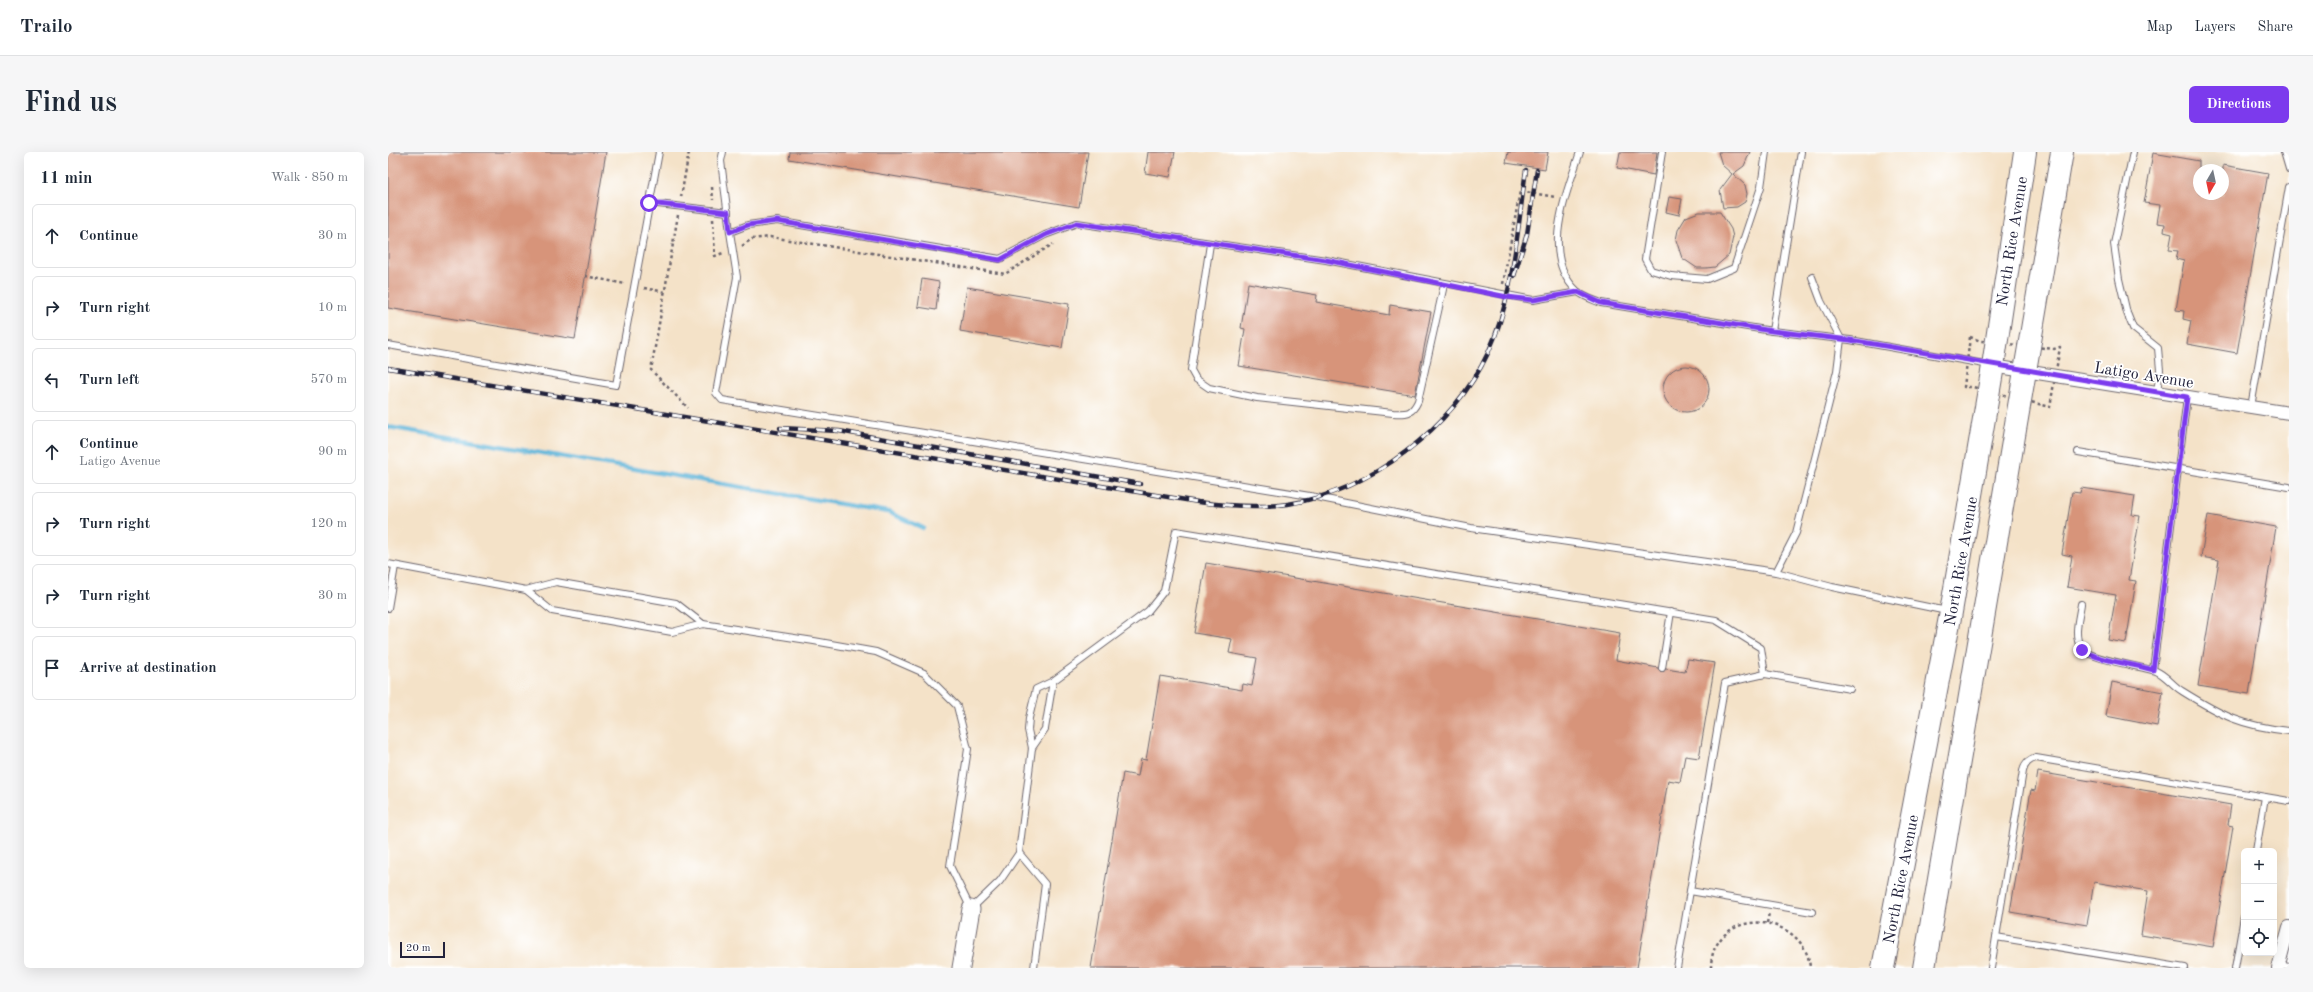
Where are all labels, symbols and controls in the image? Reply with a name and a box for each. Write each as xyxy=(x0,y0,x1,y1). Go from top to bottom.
text: Trailo xyxy=(20,18,73,37)
text: Map xyxy=(2147,20,2173,34)
text: Layers xyxy=(2195,20,2236,34)
text: Share xyxy=(2258,20,2293,34)
button: Directions xyxy=(2189,86,2289,123)
text: Find us xyxy=(24,90,117,118)
north arrow xyxy=(2193,164,2229,200)
text: 11 min xyxy=(40,170,93,187)
text: Walk · 850 m xyxy=(271,171,348,184)
street label: North Rice Avenue xyxy=(1995,175,2031,307)
route start xyxy=(640,194,658,212)
icon: ahead xyxy=(41,225,63,247)
text: Continue xyxy=(79,229,138,244)
text: 30 m xyxy=(318,229,347,242)
icon: right xyxy=(41,297,63,319)
text: Turn right xyxy=(79,301,150,316)
text: 10 m xyxy=(318,301,347,314)
street label: Latigo Avenue xyxy=(2093,360,2195,392)
icon: left xyxy=(41,369,63,391)
text: Turn left xyxy=(79,373,139,388)
text: 570 m xyxy=(310,373,347,386)
text: Continue xyxy=(79,437,138,452)
icon: ahead xyxy=(41,441,63,463)
text: 90 m xyxy=(318,445,347,458)
text: Latigo Avenue xyxy=(79,455,161,468)
street label: North Rice Avenue xyxy=(1943,495,1981,627)
icon: right xyxy=(41,513,63,535)
text: Turn right xyxy=(79,517,150,532)
text: 120 m xyxy=(310,517,347,530)
icon: right xyxy=(41,585,63,607)
text: Turn right xyxy=(79,589,150,604)
text: 30 m xyxy=(318,589,347,602)
route end xyxy=(2073,641,2091,659)
icon: arrive xyxy=(41,657,63,679)
text: Arrive at destination xyxy=(79,661,217,676)
street label: North Rice Avenue xyxy=(1882,814,1922,945)
map controls xyxy=(2241,848,2277,956)
button: + xyxy=(2241,848,2277,884)
button: − xyxy=(2241,884,2277,920)
button: locate xyxy=(2241,920,2277,956)
scale bar xyxy=(400,940,445,959)
text: 20 m xyxy=(406,943,431,954)

